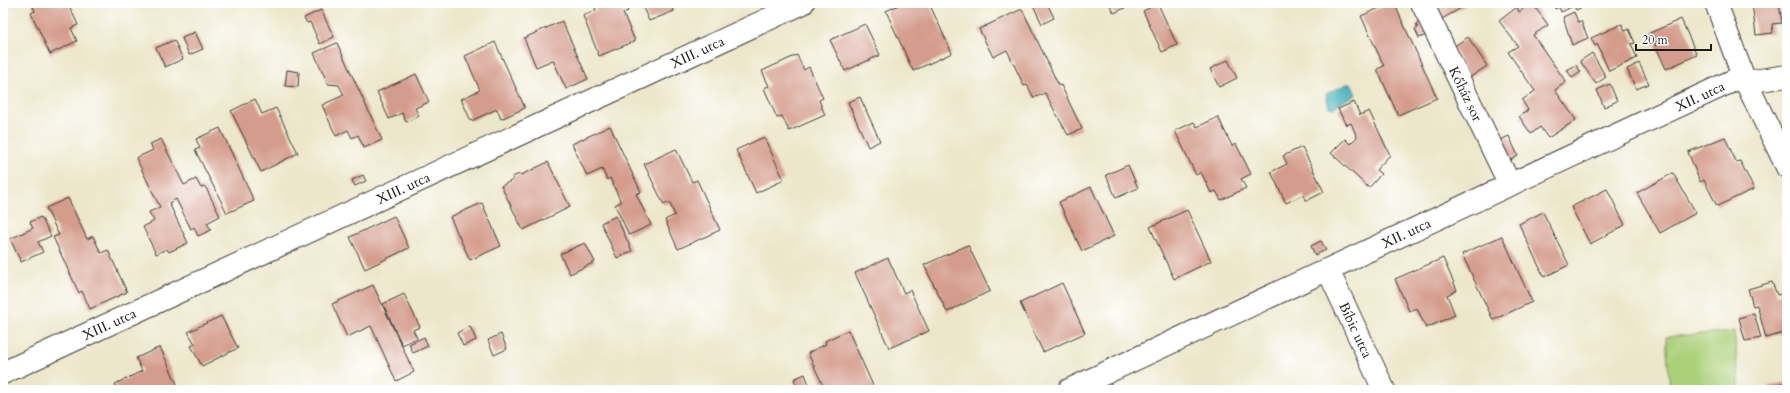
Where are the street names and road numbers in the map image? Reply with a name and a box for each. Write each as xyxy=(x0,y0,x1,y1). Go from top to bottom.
street label: XIII. utca xyxy=(668,32,728,73)
street label: Kőház sor xyxy=(1444,63,1487,126)
street label: XII. utca xyxy=(1672,77,1728,116)
street label: XIII. utca xyxy=(373,168,433,209)
street label: XII. utca xyxy=(1379,214,1434,253)
street label: Bíbic utca xyxy=(1334,299,1377,361)
street label: XIII. utca xyxy=(79,304,139,345)

